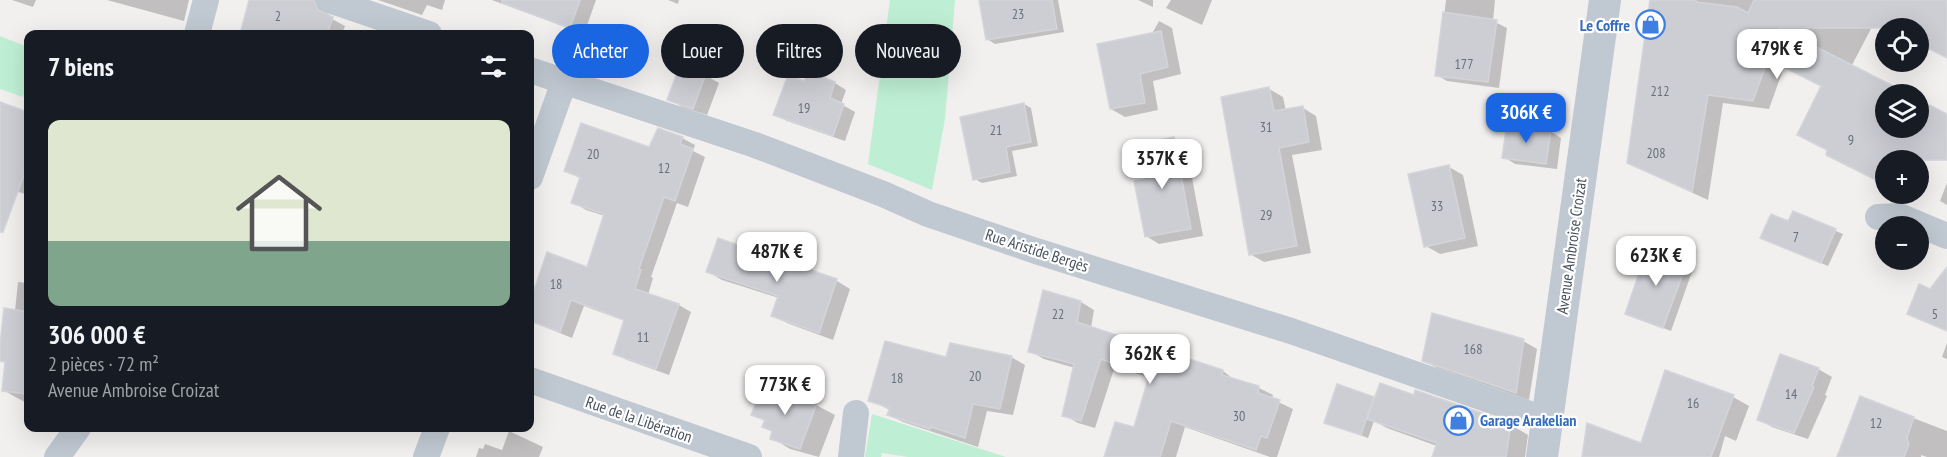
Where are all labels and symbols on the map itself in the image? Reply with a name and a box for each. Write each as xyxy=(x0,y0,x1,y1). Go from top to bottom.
house number: 23 xyxy=(1012,5,1024,23)
house number: 2 xyxy=(275,7,281,25)
shop icon: Le Coffre xyxy=(1635,9,1667,41)
place label: Le Coffre xyxy=(1580,15,1630,35)
pin: 479K € xyxy=(1728,29,1826,80)
house number: 177 xyxy=(1455,55,1473,73)
house number: 212 xyxy=(1651,82,1669,100)
pin: 306K € xyxy=(1477,93,1575,144)
house number: 19 xyxy=(798,99,810,117)
house number: 31 xyxy=(1260,118,1272,136)
house number: 21 xyxy=(990,121,1002,139)
house number: 9 xyxy=(1848,131,1854,149)
pin: 357K € xyxy=(1113,139,1211,190)
house number: 208 xyxy=(1647,144,1665,162)
house number: 20 xyxy=(587,145,599,163)
house number: 12 xyxy=(658,159,670,177)
street label: Avenue Ambroise Croizat xyxy=(1552,176,1591,315)
house number: 33 xyxy=(1431,197,1443,215)
house number: 29 xyxy=(1260,206,1272,224)
street label: Rue Aristide Bergès xyxy=(983,224,1091,276)
house number: 7 xyxy=(1793,228,1799,246)
pin: 487K € xyxy=(728,232,826,283)
pin: 623K € xyxy=(1607,236,1705,287)
house number: 18 xyxy=(550,275,562,293)
house number: 22 xyxy=(1052,305,1064,323)
house number: 5 xyxy=(1932,305,1938,323)
house number: 11 xyxy=(637,328,649,346)
pin: 362K € xyxy=(1101,334,1199,385)
house number: 168 xyxy=(1464,340,1482,358)
pin: 773K € xyxy=(736,365,834,416)
house number: 20 xyxy=(969,367,981,385)
house number: 18 xyxy=(891,369,903,387)
house number: 14 xyxy=(1785,385,1798,403)
street label: Rue de la Libération xyxy=(583,391,695,447)
house number: 16 xyxy=(1687,394,1699,412)
shop icon: Garage Arakelian xyxy=(1443,404,1475,436)
house number: 30 xyxy=(1233,407,1245,425)
place label: Garage Arakelian xyxy=(1480,410,1576,430)
house number: 12 xyxy=(1870,414,1882,432)

